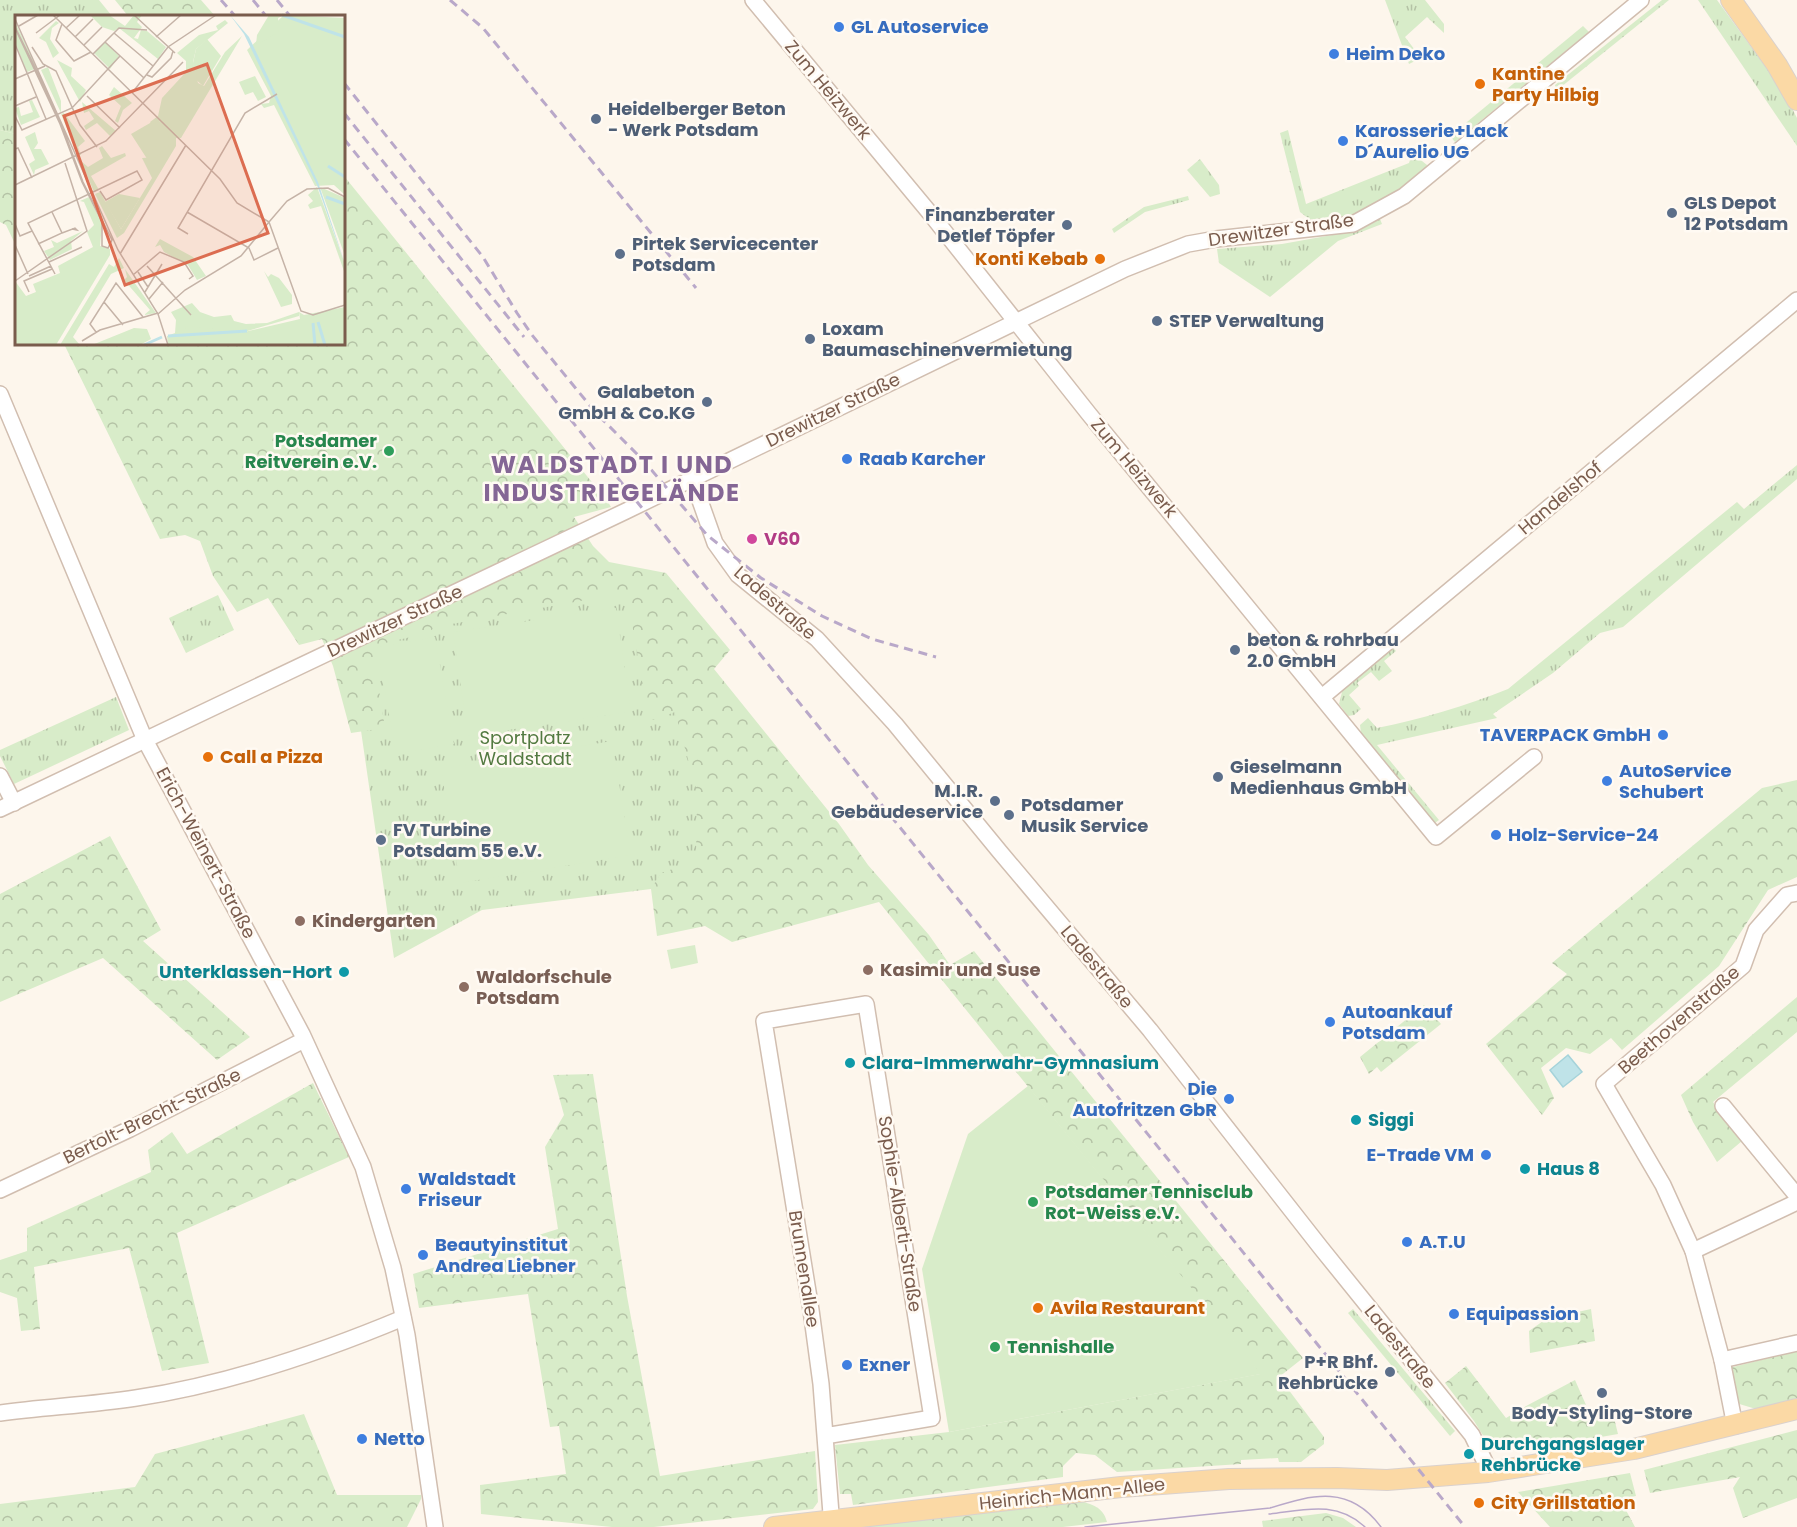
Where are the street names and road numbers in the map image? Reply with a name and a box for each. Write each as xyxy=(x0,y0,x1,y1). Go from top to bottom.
street label: Zum Heizwerk xyxy=(779,35,878,145)
street label: Drewitzer Straße xyxy=(1207,207,1355,252)
street label: Drewitzer Straße xyxy=(761,366,904,453)
street label: Zum Heizwerk xyxy=(1085,413,1184,523)
street label: Handelshof xyxy=(1512,455,1607,540)
street label: Ladestraße xyxy=(729,560,822,645)
street label: Drewitzer Straße xyxy=(323,578,467,663)
street label: Erich-Weinert-Straße xyxy=(151,762,262,943)
street label: Ladestraße xyxy=(1055,920,1140,1014)
street label: Beethovenstraße xyxy=(1612,960,1745,1080)
street label: Bertolt-Brecht-Straße xyxy=(59,1062,245,1170)
street label: Sophie-Alberti-Straße xyxy=(873,1114,928,1314)
street label: Brunnenallee xyxy=(783,1209,826,1329)
street label: Ladestraße xyxy=(1359,1299,1442,1394)
street label: Heinrich-Mann-Allee xyxy=(978,1471,1166,1516)

